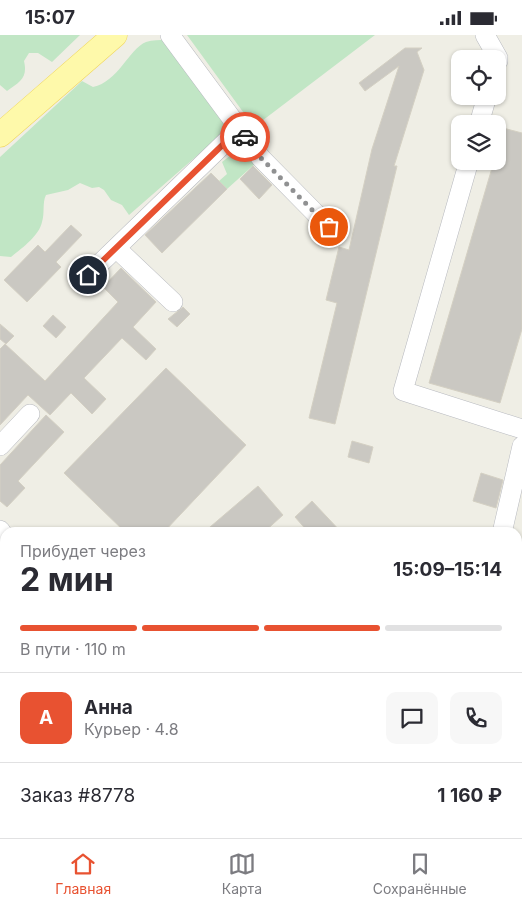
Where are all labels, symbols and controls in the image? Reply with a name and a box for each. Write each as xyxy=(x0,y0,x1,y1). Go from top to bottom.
text: 15:07 xyxy=(25,6,75,29)
map controls xyxy=(451,50,506,170)
button: locate xyxy=(451,50,506,105)
courier xyxy=(220,112,270,162)
button: layers xyxy=(451,115,506,170)
icon: car xyxy=(231,123,259,151)
pin xyxy=(308,206,350,248)
icon: bag xyxy=(315,213,343,241)
pin xyxy=(67,254,109,296)
icon: home xyxy=(74,261,102,289)
text: Прибудет через xyxy=(20,541,146,561)
text: 15:09–15:14 xyxy=(393,558,502,581)
text: 2 мин xyxy=(20,560,114,599)
text: В пути · 110 m xyxy=(20,639,126,659)
button: chat xyxy=(386,692,438,744)
button: phone xyxy=(450,692,502,744)
text: Анна xyxy=(84,696,133,719)
text: А xyxy=(39,706,53,729)
text: Курьер · 4.8 xyxy=(84,719,179,739)
text: Заказ #8778 xyxy=(20,784,135,807)
text: 1 160 ₽ xyxy=(437,784,502,807)
tab: Главная xyxy=(55,850,111,897)
tab: Карта xyxy=(222,850,262,897)
tab: Сохранённые xyxy=(373,850,467,897)

